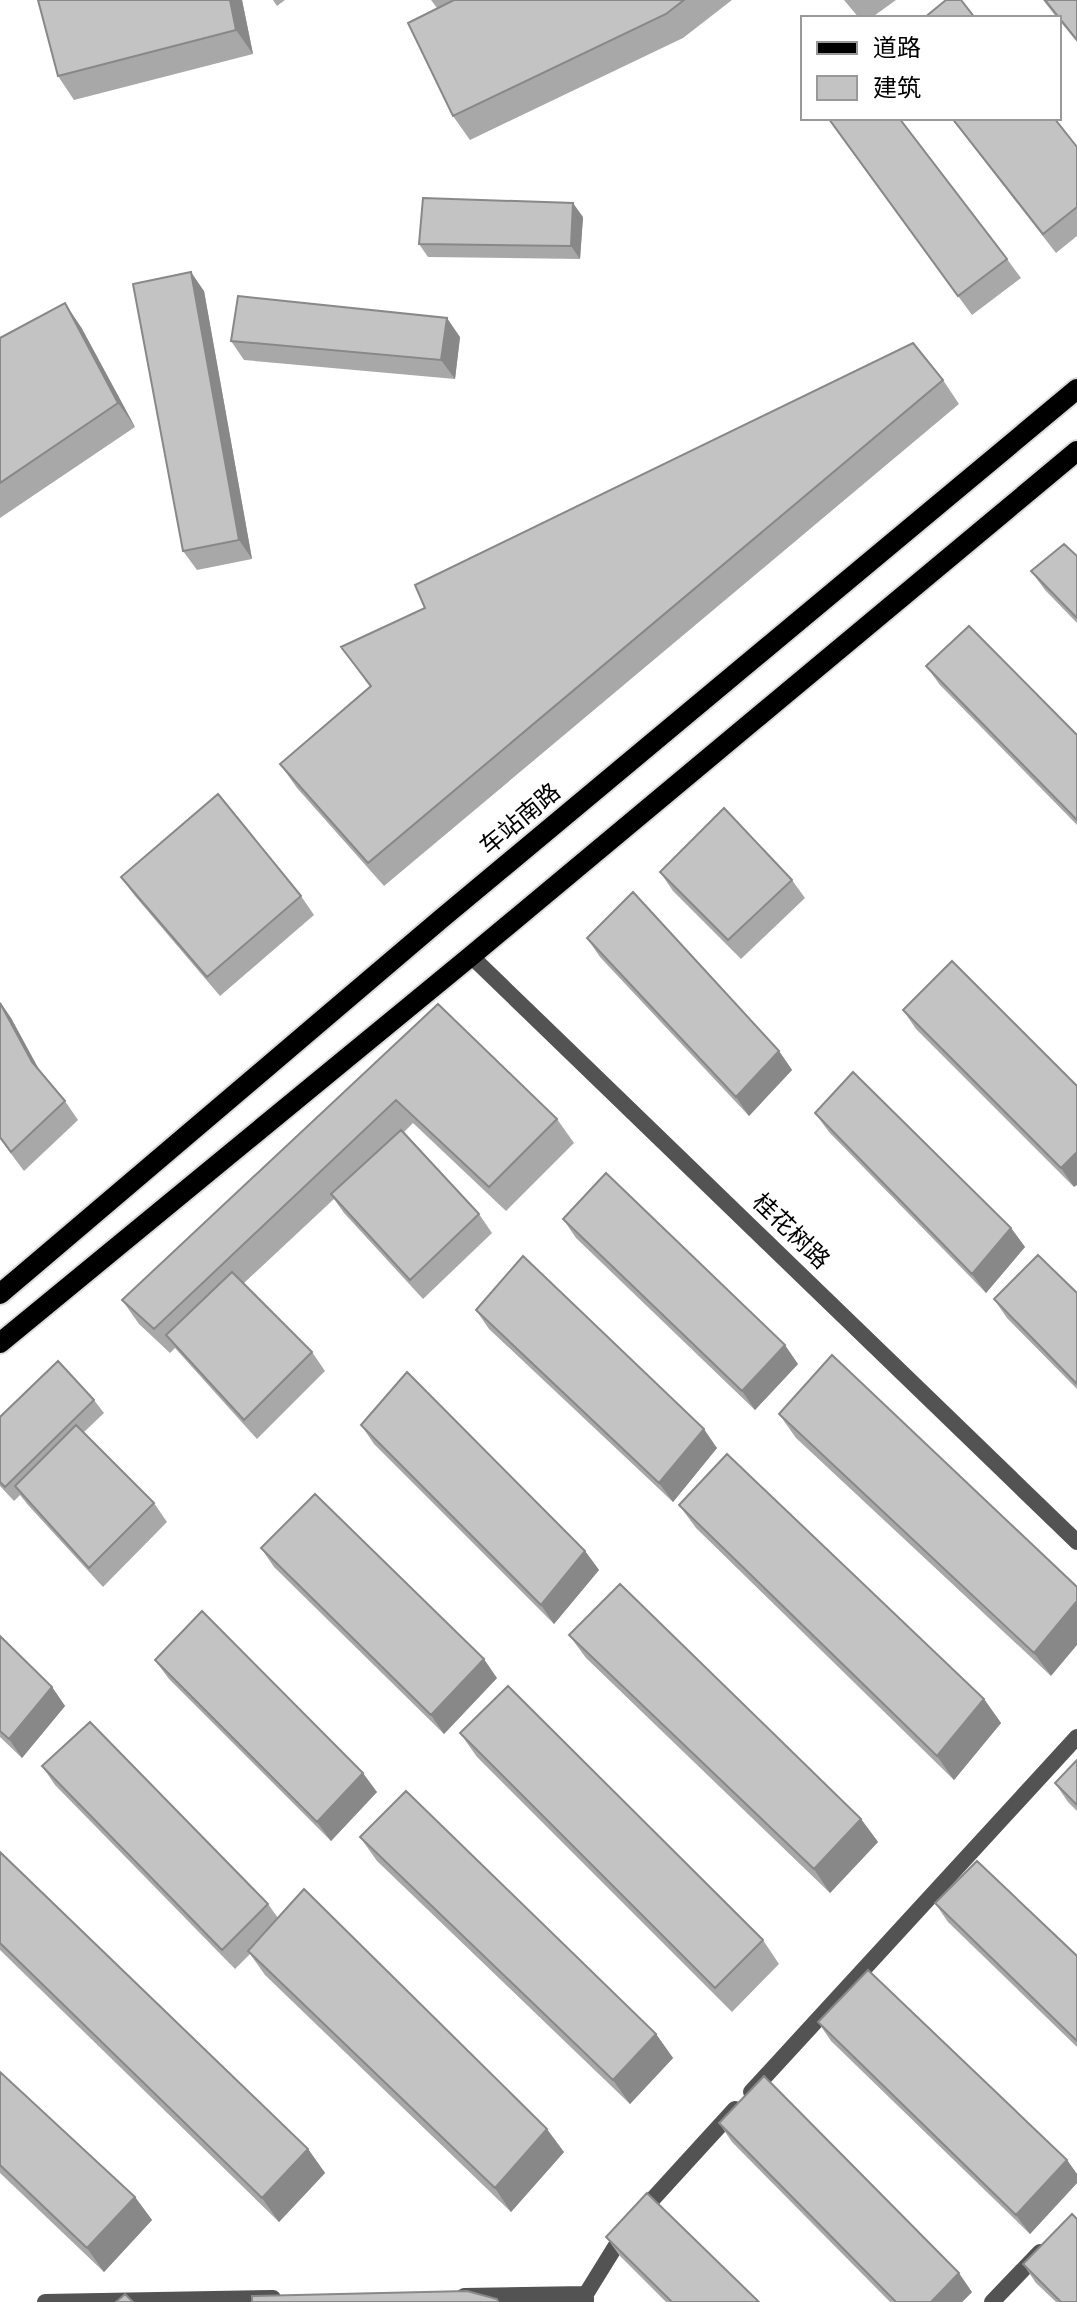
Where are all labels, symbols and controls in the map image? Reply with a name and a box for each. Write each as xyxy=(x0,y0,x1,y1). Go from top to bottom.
legend xyxy=(801,16,1061,120)
text: 道路 xyxy=(873,34,921,62)
text: 建筑 xyxy=(873,74,921,102)
street label: 车站南路 xyxy=(474,777,566,861)
street label: 桂花树路 xyxy=(747,1188,835,1274)

